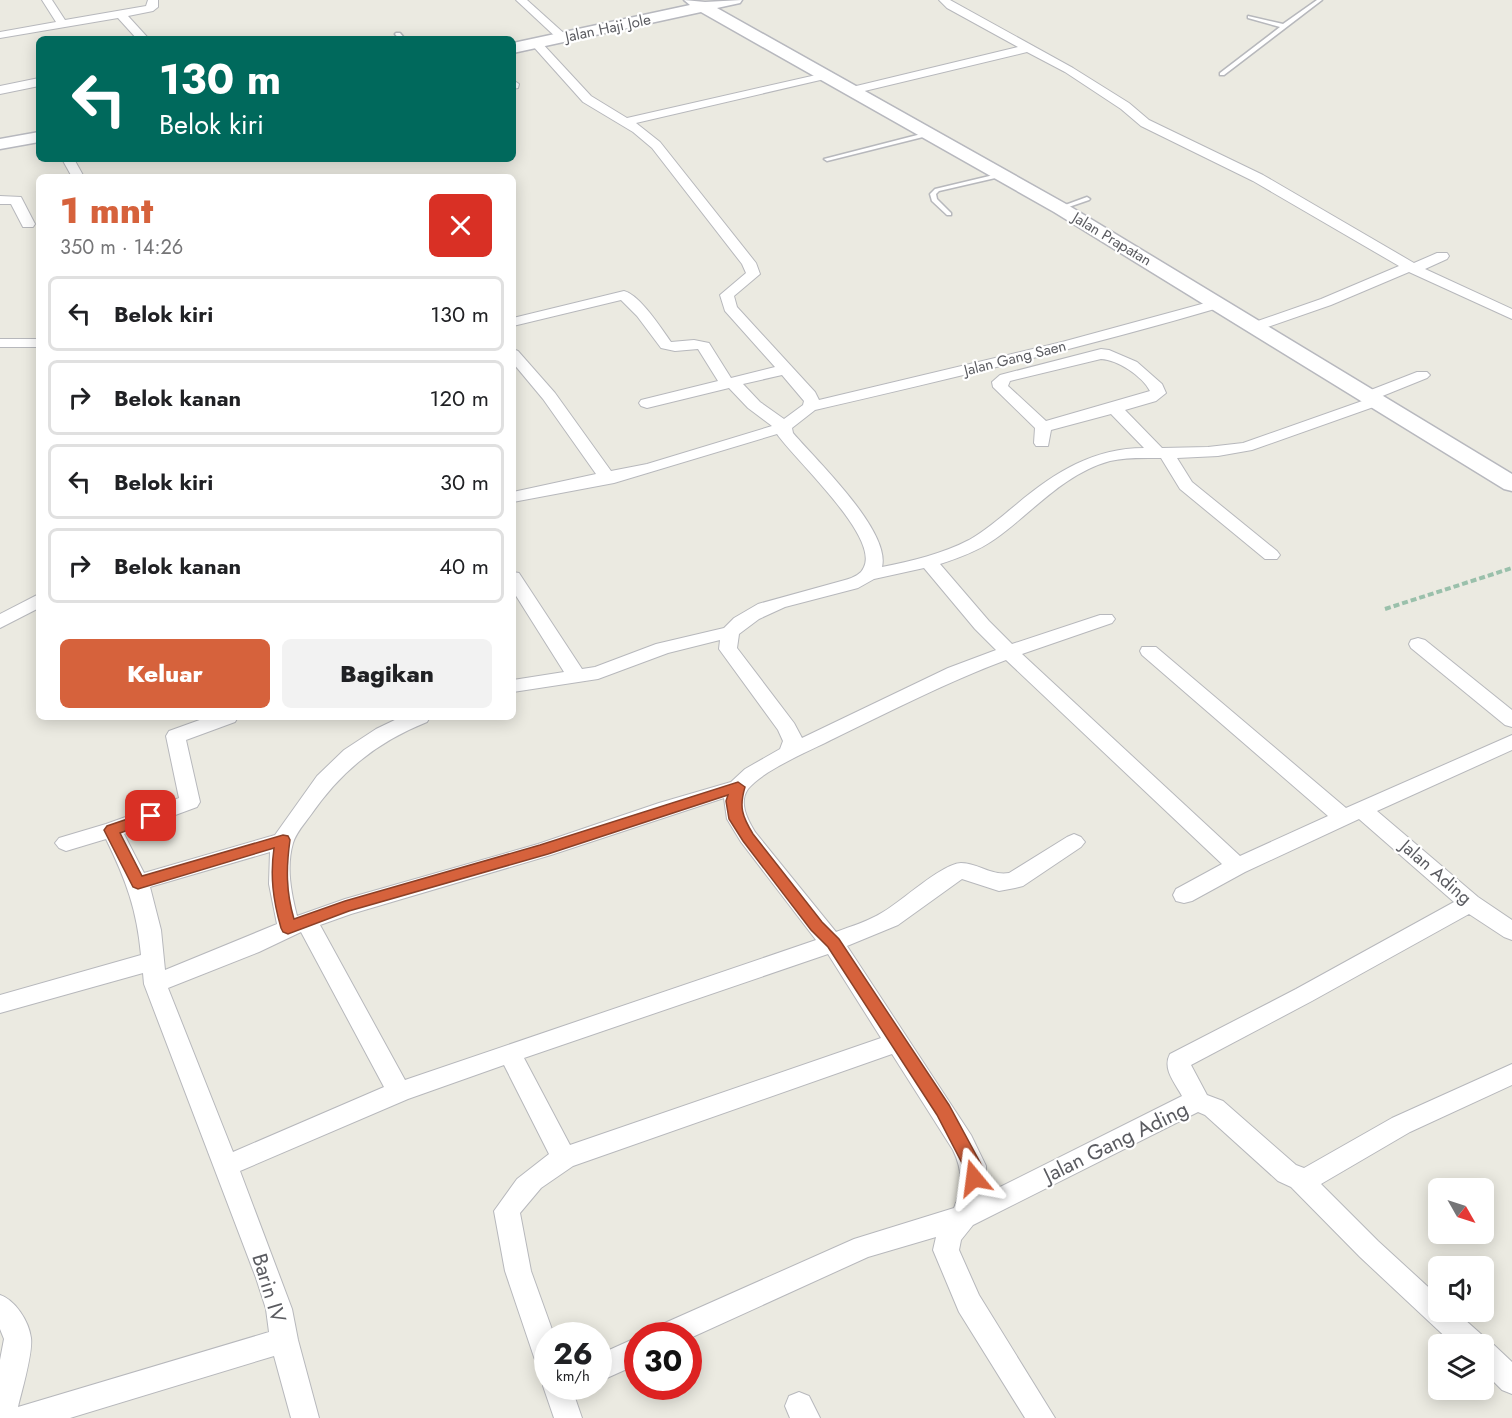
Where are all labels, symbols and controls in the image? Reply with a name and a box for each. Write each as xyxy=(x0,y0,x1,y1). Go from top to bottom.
street label: Jalan Haji Jole xyxy=(561,8,653,48)
text: 130 m xyxy=(159,49,281,110)
icon: left xyxy=(60,60,138,138)
text: Belok kiri xyxy=(159,105,264,144)
text: 1 mnt xyxy=(60,184,153,236)
button: close xyxy=(429,194,492,257)
street label: Jalan Prapatan xyxy=(1067,206,1156,271)
text: 350 m · 14:26 xyxy=(60,233,183,262)
icon: left xyxy=(63,297,96,330)
text: Belok kiri xyxy=(114,298,213,330)
text: 130 m xyxy=(430,298,489,330)
street label: Jalan Gang Saen xyxy=(960,335,1068,382)
icon: right xyxy=(63,381,96,414)
text: Belok kanan xyxy=(114,382,241,414)
text: 120 m xyxy=(430,382,489,414)
icon: left xyxy=(63,465,96,498)
text: Belok kiri xyxy=(114,466,213,498)
text: 30 m xyxy=(440,466,489,498)
icon: right xyxy=(63,549,96,582)
text: Belok kanan xyxy=(114,550,241,582)
text: 40 m xyxy=(439,550,489,582)
button: Keluar xyxy=(60,639,270,708)
button: Bagikan xyxy=(282,639,492,708)
pin xyxy=(125,790,176,841)
icon: arrive xyxy=(134,799,167,832)
street label: Jalan Ading xyxy=(1393,832,1477,910)
street label: Jalan Gang Ading xyxy=(1036,1094,1193,1191)
position arrow xyxy=(942,1146,1006,1210)
north arrow xyxy=(1428,1178,1494,1244)
map controls xyxy=(1428,1178,1494,1400)
street label: Barin IV xyxy=(244,1250,294,1326)
button: sound xyxy=(1428,1256,1494,1322)
speed limit sign: 30 xyxy=(624,1322,702,1400)
text: 26 xyxy=(553,1332,593,1375)
button: layers xyxy=(1428,1334,1494,1400)
text: km/h xyxy=(556,1365,590,1387)

